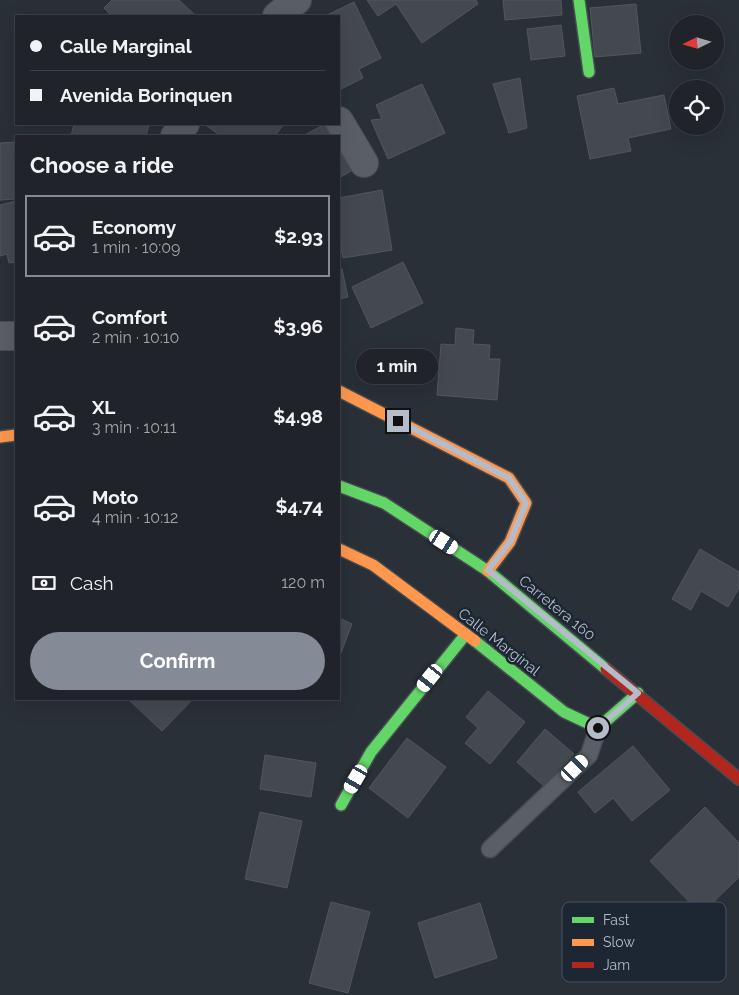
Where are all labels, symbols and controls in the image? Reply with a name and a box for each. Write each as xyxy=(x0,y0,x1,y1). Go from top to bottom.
north arrow xyxy=(669,15,724,70)
map controls xyxy=(669,15,724,135)
text: Calle Marginal xyxy=(60,35,192,57)
button: locate xyxy=(669,80,724,135)
text: Avenida Borinquen xyxy=(60,84,232,106)
text: Choose a ride xyxy=(30,152,174,178)
icon: car xyxy=(32,214,77,259)
text: Economy xyxy=(92,216,176,238)
text: $2.93 xyxy=(274,225,323,247)
text: 1 min · 10:09 xyxy=(92,238,180,257)
icon: car xyxy=(32,304,77,349)
text: Comfort xyxy=(92,306,167,328)
text: $3.96 xyxy=(273,315,323,337)
text: 2 min · 10:10 xyxy=(92,328,179,347)
callout: 1 min xyxy=(357,348,439,384)
text: 1 min xyxy=(377,357,417,376)
icon: car xyxy=(32,394,77,439)
text: XL xyxy=(92,396,115,418)
text: $4.98 xyxy=(273,405,323,427)
route end xyxy=(387,410,409,432)
text: 3 min · 10:11 xyxy=(92,418,177,437)
icon: car xyxy=(32,484,77,529)
text: Moto xyxy=(92,486,138,508)
text: $4.74 xyxy=(275,495,323,517)
text: 4 min · 10:12 xyxy=(92,508,178,527)
car xyxy=(427,528,460,556)
icon: cash xyxy=(30,569,58,597)
text: Cash xyxy=(70,572,114,594)
street label: Carretera 160 xyxy=(515,572,599,644)
text: 120 m xyxy=(281,573,325,592)
street label: Calle Marginal xyxy=(454,604,544,680)
button: Confirm xyxy=(30,632,325,690)
car xyxy=(414,662,445,694)
route start xyxy=(587,717,609,739)
car xyxy=(558,752,591,784)
car xyxy=(342,762,369,796)
legend xyxy=(562,902,726,982)
text: Fast xyxy=(603,912,630,928)
text: Slow xyxy=(603,934,635,950)
text: Jam xyxy=(603,957,630,973)

